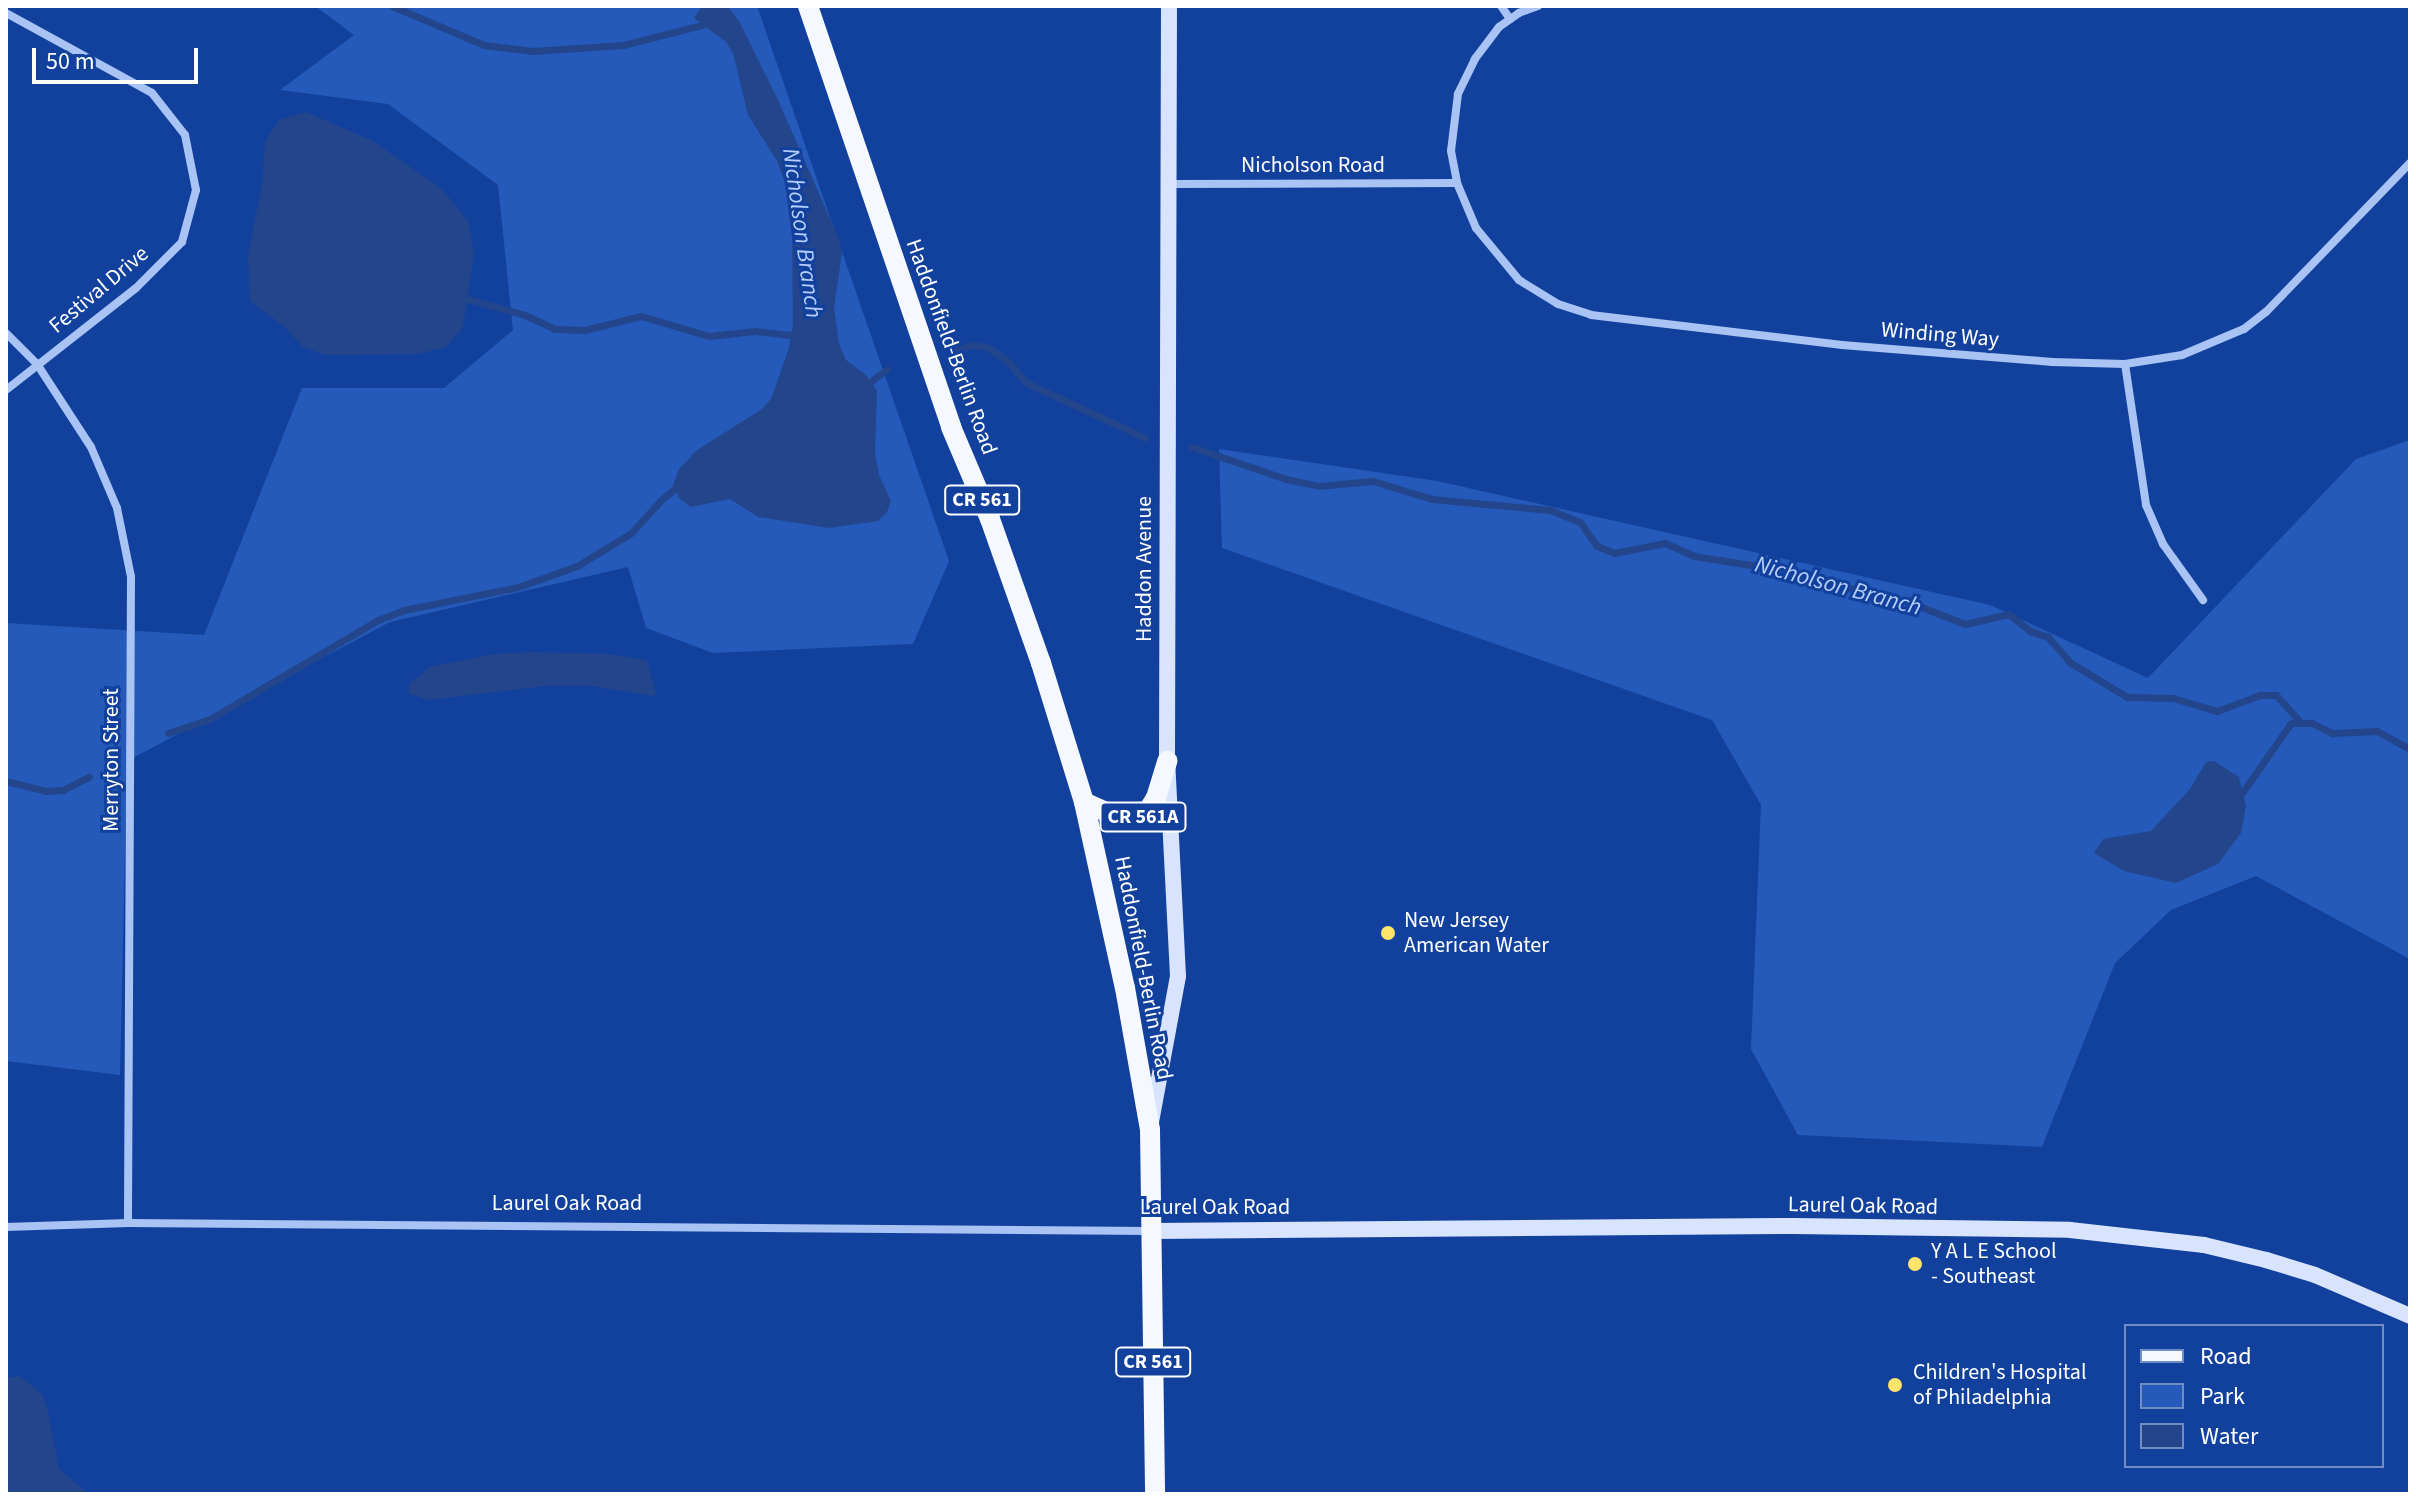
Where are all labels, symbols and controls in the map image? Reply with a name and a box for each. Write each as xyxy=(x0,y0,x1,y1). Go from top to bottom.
scale bar xyxy=(36,32,202,82)
text: 50 m xyxy=(46,44,95,79)
water label: Nicholson Branch xyxy=(776,146,828,320)
street label: Nicholson Road xyxy=(1241,153,1385,179)
street label: Haddonfield-Berlin Road xyxy=(900,236,1002,458)
street label: Festival Drive xyxy=(44,241,154,339)
street label: Winding Way xyxy=(1880,317,2000,353)
road number: CR 561 xyxy=(944,484,1020,516)
street label: Haddon Avenue xyxy=(1132,496,1158,642)
water label: Nicholson Branch xyxy=(1752,550,1924,622)
street label: Merryton Street xyxy=(99,688,125,832)
road number: CR 561A xyxy=(1099,801,1187,833)
street label: Haddonfield-Berlin Road xyxy=(1108,854,1178,1082)
place label: New Jersey American Water xyxy=(1404,907,1549,958)
marker: New Jersey American Water xyxy=(1379,924,1397,942)
street label: Laurel Oak Road xyxy=(492,1191,642,1217)
street label: Laurel Oak Road xyxy=(1788,1191,1938,1221)
street label: Laurel Oak Road xyxy=(1140,1195,1290,1221)
place label: Y A L E School - Southeast xyxy=(1931,1238,2057,1290)
marker: Y A L E School - Southeast xyxy=(1906,1255,1924,1273)
legend xyxy=(2124,1324,2384,1468)
text: Road xyxy=(2200,1339,2252,1374)
road number: CR 561 xyxy=(1115,1346,1191,1378)
place label: Children's Hospital of Philadelphia xyxy=(1913,1359,2087,1410)
marker: Children's Hospital of Philadelphia xyxy=(1884,1374,1906,1396)
text: Park xyxy=(2200,1379,2245,1414)
text: Water xyxy=(2200,1419,2258,1454)

